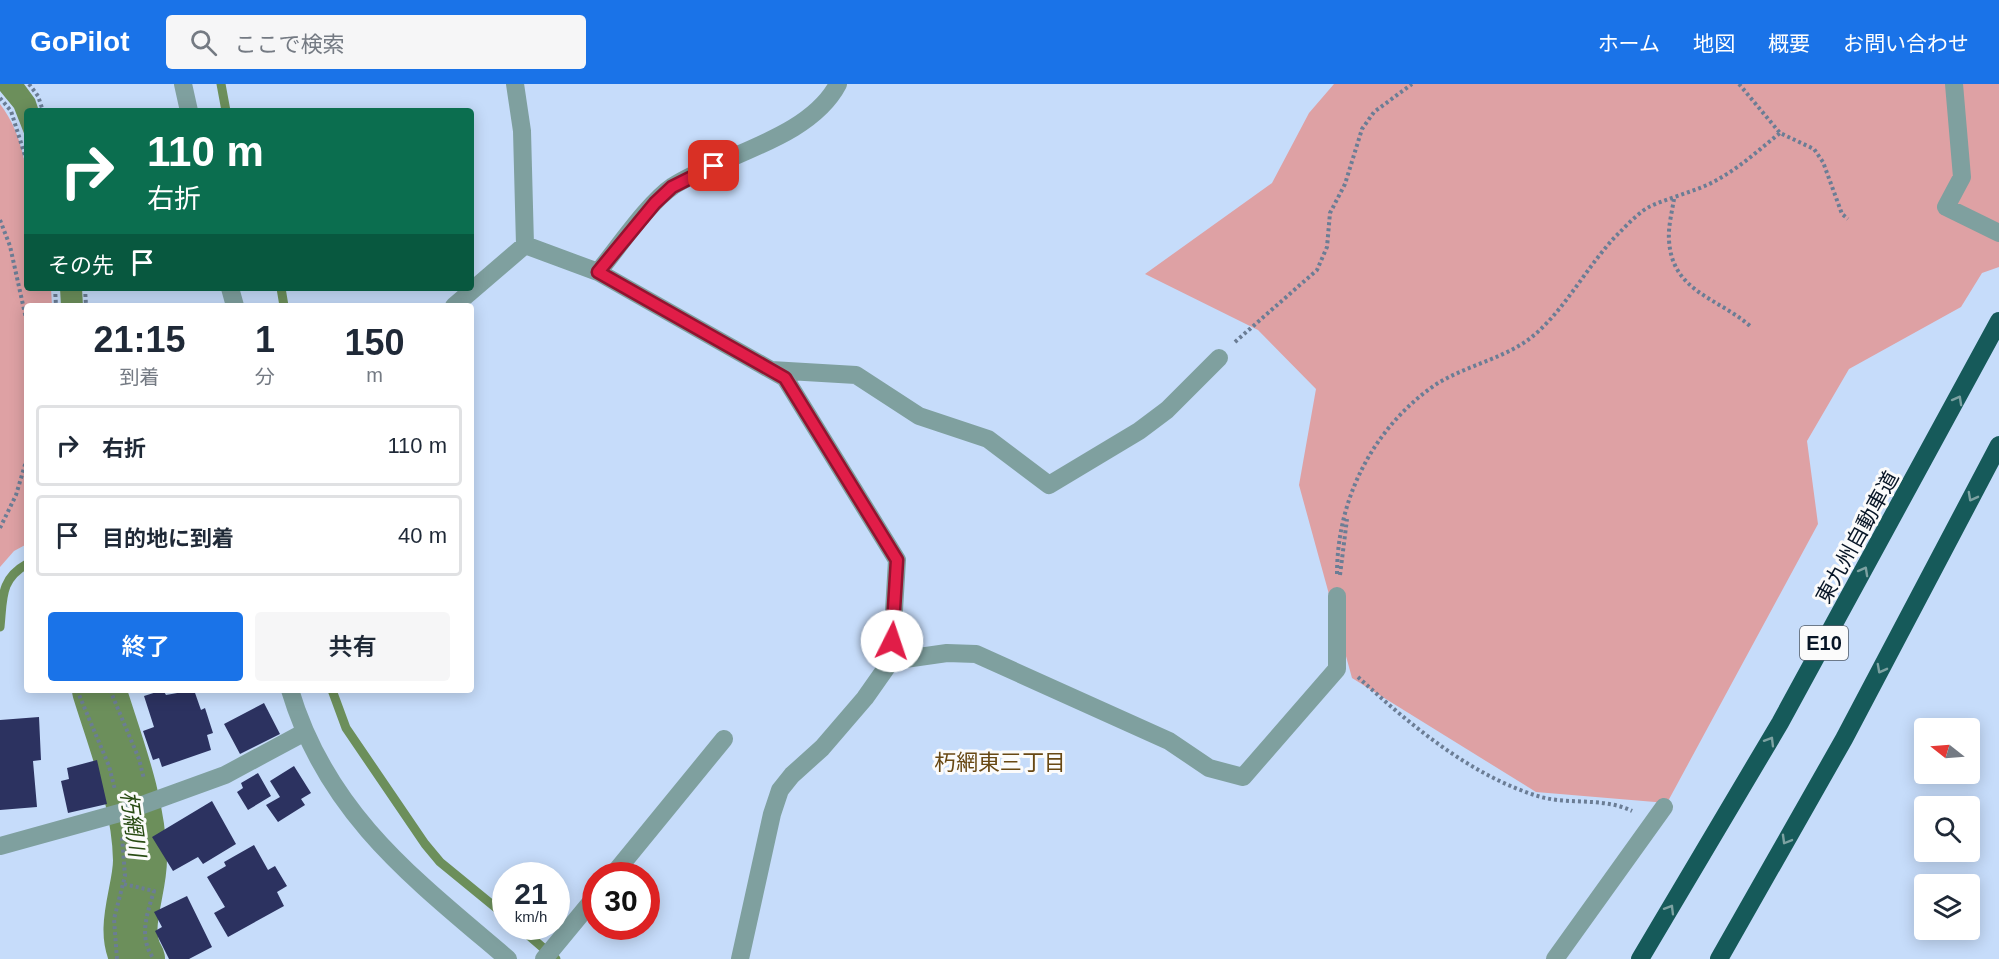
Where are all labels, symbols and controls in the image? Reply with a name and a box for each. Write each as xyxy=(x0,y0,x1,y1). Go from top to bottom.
search box xyxy=(166,15,586,69)
text: GoPilot xyxy=(30,26,130,57)
icon: search xyxy=(187,26,220,59)
text: ここで検索 xyxy=(235,32,345,57)
text: ホーム xyxy=(1598,32,1660,55)
text: 地図 xyxy=(1693,32,1735,55)
text: 概要 xyxy=(1768,32,1810,55)
text: お問い合わせ xyxy=(1843,32,1969,55)
text: 110 m xyxy=(147,128,264,175)
icon: right xyxy=(48,132,126,210)
pin xyxy=(688,140,739,191)
icon: arrive xyxy=(697,149,730,182)
text: 右折 xyxy=(147,184,201,214)
icon: arrive xyxy=(126,246,159,279)
text: その先 xyxy=(48,253,114,278)
text: 21:15 xyxy=(93,319,186,360)
text: 1 xyxy=(255,319,275,360)
text: 150 xyxy=(344,322,405,363)
text: m xyxy=(366,364,383,386)
text: 到着 xyxy=(119,366,159,388)
text: 分 xyxy=(255,366,275,388)
one-way arrow xyxy=(1951,395,1962,406)
icon: right xyxy=(51,429,84,462)
text: 110 m xyxy=(387,433,447,458)
text: 右折 xyxy=(102,436,146,461)
street label: 東九州自動車道 xyxy=(1811,467,1903,607)
one-way arrow xyxy=(1968,491,1979,501)
icon: arrive xyxy=(51,519,84,552)
text: 40 m xyxy=(398,523,447,548)
text: 目的地に到着 xyxy=(102,526,234,551)
one-way arrow xyxy=(1857,566,1868,577)
position arrow xyxy=(860,609,924,673)
button: 終了 xyxy=(48,612,243,681)
button: 共有 xyxy=(255,612,450,681)
road number: E10 xyxy=(1800,626,1848,660)
one-way arrow xyxy=(1877,663,1888,674)
north arrow xyxy=(1914,718,1980,784)
map controls xyxy=(1914,718,1980,940)
one-way arrow xyxy=(1762,737,1774,747)
district label: 朽網東三丁目 xyxy=(934,750,1066,775)
water label: 朽網川 xyxy=(116,790,150,860)
button: search xyxy=(1914,796,1980,862)
one-way arrow xyxy=(1782,834,1794,844)
speed limit sign: 30 xyxy=(582,862,660,940)
button: layers xyxy=(1914,874,1980,940)
text: 21 xyxy=(514,877,548,910)
one-way arrow xyxy=(1662,905,1674,915)
text: km/h xyxy=(515,908,547,925)

